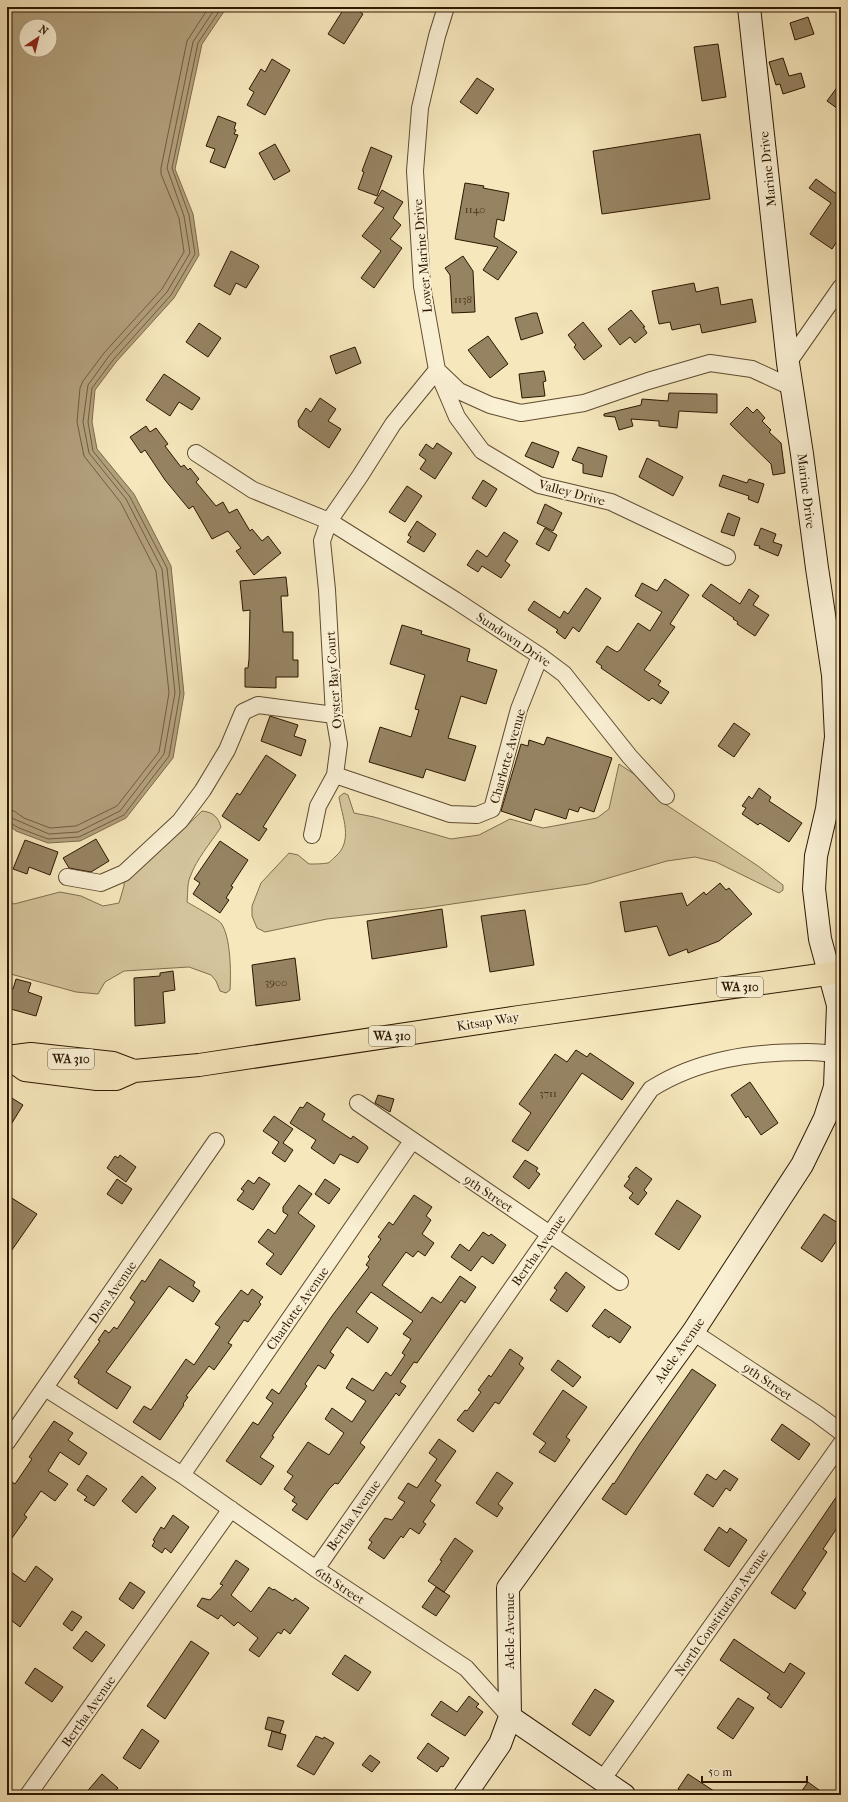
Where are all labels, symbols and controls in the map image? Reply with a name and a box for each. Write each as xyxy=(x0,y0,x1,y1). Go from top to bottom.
north arrow xyxy=(18,18,58,58)
text: N xyxy=(36,22,51,38)
street label: Marine Drive xyxy=(756,130,779,207)
street label: Lower Marine Drive xyxy=(410,198,435,313)
house number: 1140 xyxy=(465,203,485,216)
house number: 1138 xyxy=(454,293,472,306)
street label: Marine Drive xyxy=(794,453,819,530)
street label: Valley Drive xyxy=(536,476,607,509)
street label: Sundown Drive xyxy=(474,609,554,670)
street label: Oyster Bay Court xyxy=(323,630,344,729)
street label: Charlotte Avenue xyxy=(487,706,528,805)
house number: 3900 xyxy=(265,976,287,989)
road number: WA 310 xyxy=(717,977,763,997)
street label: Kitsap Way xyxy=(456,1009,521,1034)
road number: WA 310 xyxy=(369,1026,415,1046)
road number: WA 310 xyxy=(48,1049,94,1069)
house number: 3711 xyxy=(539,1087,557,1100)
street label: 9th Street xyxy=(461,1172,516,1215)
street label: Bertha Avenue xyxy=(508,1211,569,1289)
street label: Dora Avenue xyxy=(85,1258,140,1326)
street label: Charlotte Avenue xyxy=(263,1263,332,1353)
street label: Adele Avenue xyxy=(651,1314,708,1387)
street label: 9th Street xyxy=(740,1360,795,1403)
street label: Bertha Avenue xyxy=(323,1476,384,1554)
street label: North Constitution Avenue xyxy=(672,1545,771,1679)
street label: 6th Street xyxy=(312,1564,368,1607)
street label: Adele Avenue xyxy=(502,1592,517,1670)
street label: Bertha Avenue xyxy=(58,1672,119,1750)
scale bar xyxy=(702,1758,807,1784)
text: 50 m xyxy=(708,1765,732,1779)

